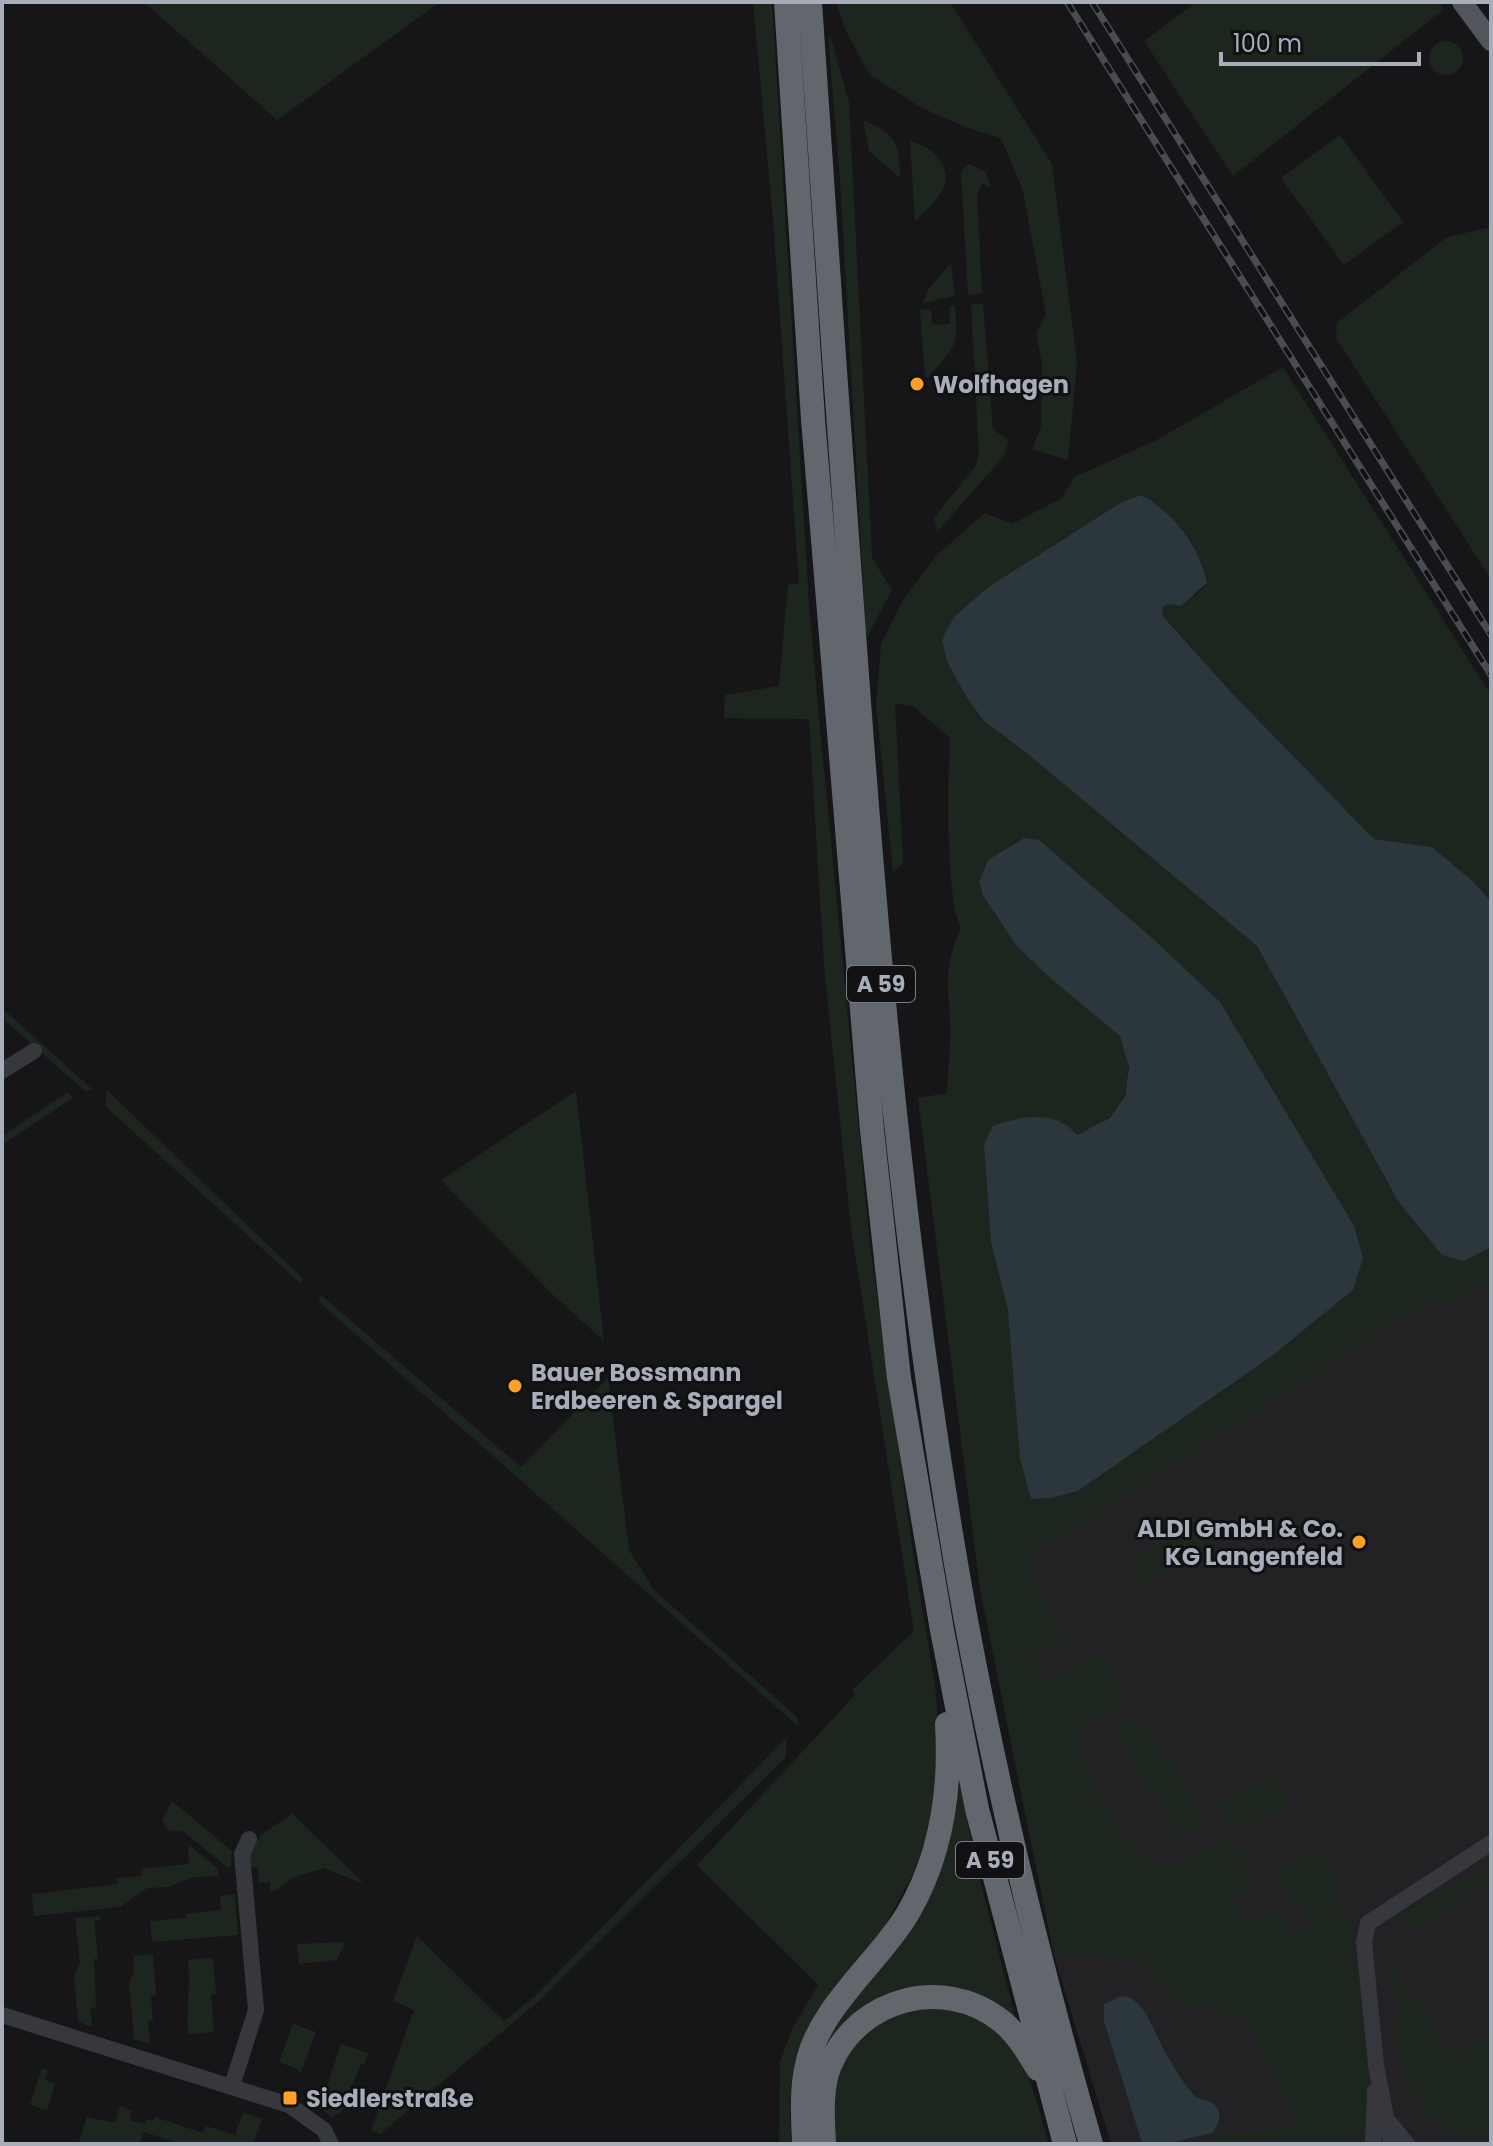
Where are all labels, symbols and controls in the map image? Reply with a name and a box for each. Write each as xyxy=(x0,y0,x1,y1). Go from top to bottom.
scale bar xyxy=(1221,16,1419,66)
text: 100 m xyxy=(1233,27,1302,60)
place label: Wolfhagen xyxy=(933,368,1069,401)
marker: Wolfhagen xyxy=(908,375,926,393)
road number: A 59 xyxy=(847,966,915,1002)
place label: Bauer Bossmann Erdbeeren & Spargel xyxy=(531,1356,783,1417)
marker: Bauer Bossmann Erdbeeren & Spargel xyxy=(506,1377,524,1395)
place label: ALDI GmbH & Co. KG Langenfeld xyxy=(1137,1512,1343,1573)
marker: ALDI GmbH & Co. KG Langenfeld xyxy=(1350,1533,1368,1551)
road number: A 59 xyxy=(956,1842,1024,1878)
place label: Siedlerstraße xyxy=(306,2082,474,2115)
marker: Siedlerstraße xyxy=(281,2089,299,2107)

